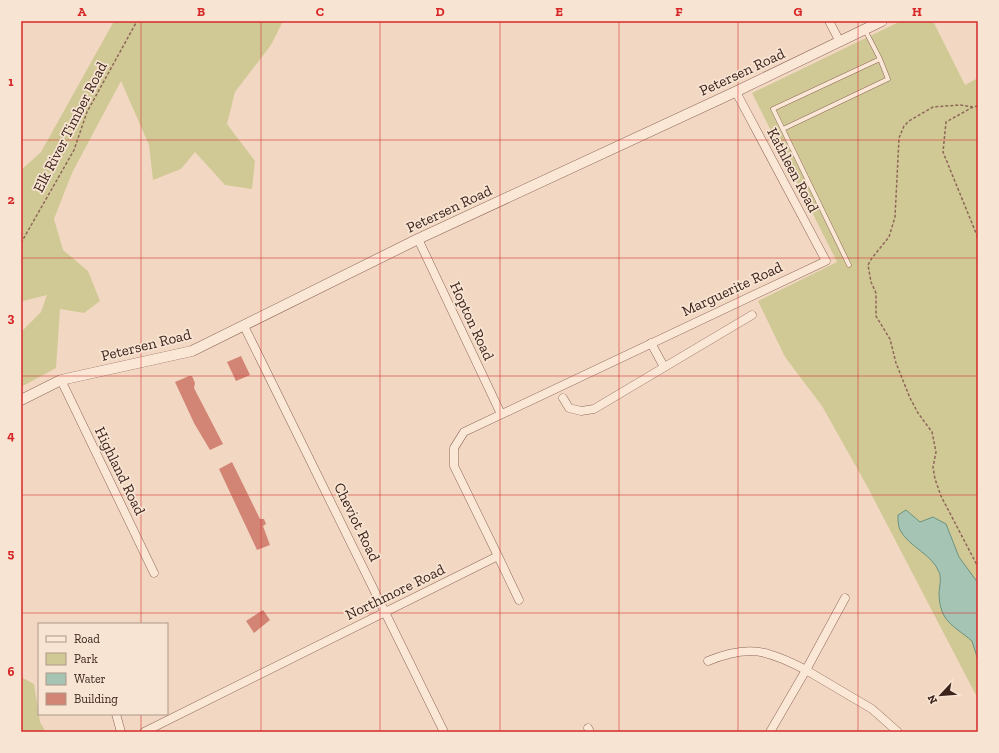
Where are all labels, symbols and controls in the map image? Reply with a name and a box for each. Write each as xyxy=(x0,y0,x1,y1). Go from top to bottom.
text: A xyxy=(78,4,87,19)
text: B xyxy=(197,4,205,19)
text: C xyxy=(316,4,324,19)
text: D xyxy=(435,4,445,19)
text: E xyxy=(555,4,563,19)
text: F xyxy=(675,4,683,19)
text: G xyxy=(794,4,803,19)
text: H xyxy=(912,4,922,19)
street label: Petersen Road xyxy=(696,44,788,100)
street label: Elk River Timber Road xyxy=(29,58,111,195)
text: 1 xyxy=(8,74,14,89)
street label: Kathleen Road xyxy=(763,125,823,216)
street label: Petersen Road xyxy=(403,181,495,237)
text: 2 xyxy=(8,192,15,207)
street label: Marguerite Road xyxy=(679,257,786,320)
street label: Hopton Road xyxy=(446,279,498,364)
text: 3 xyxy=(8,310,15,325)
street label: Petersen Road xyxy=(99,325,194,365)
street label: Highland Road xyxy=(91,424,149,519)
text: 4 xyxy=(7,428,15,443)
street label: Cheviot Road xyxy=(330,480,384,565)
text: 5 xyxy=(8,546,15,561)
street label: Northmore Road xyxy=(342,560,448,624)
legend xyxy=(38,623,168,715)
text: Road xyxy=(74,632,100,646)
text: Park xyxy=(74,652,99,666)
text: 6 xyxy=(8,664,15,679)
text: Water xyxy=(74,672,106,686)
north arrow xyxy=(921,675,961,715)
text: Building xyxy=(74,692,118,706)
text: N xyxy=(925,692,940,706)

